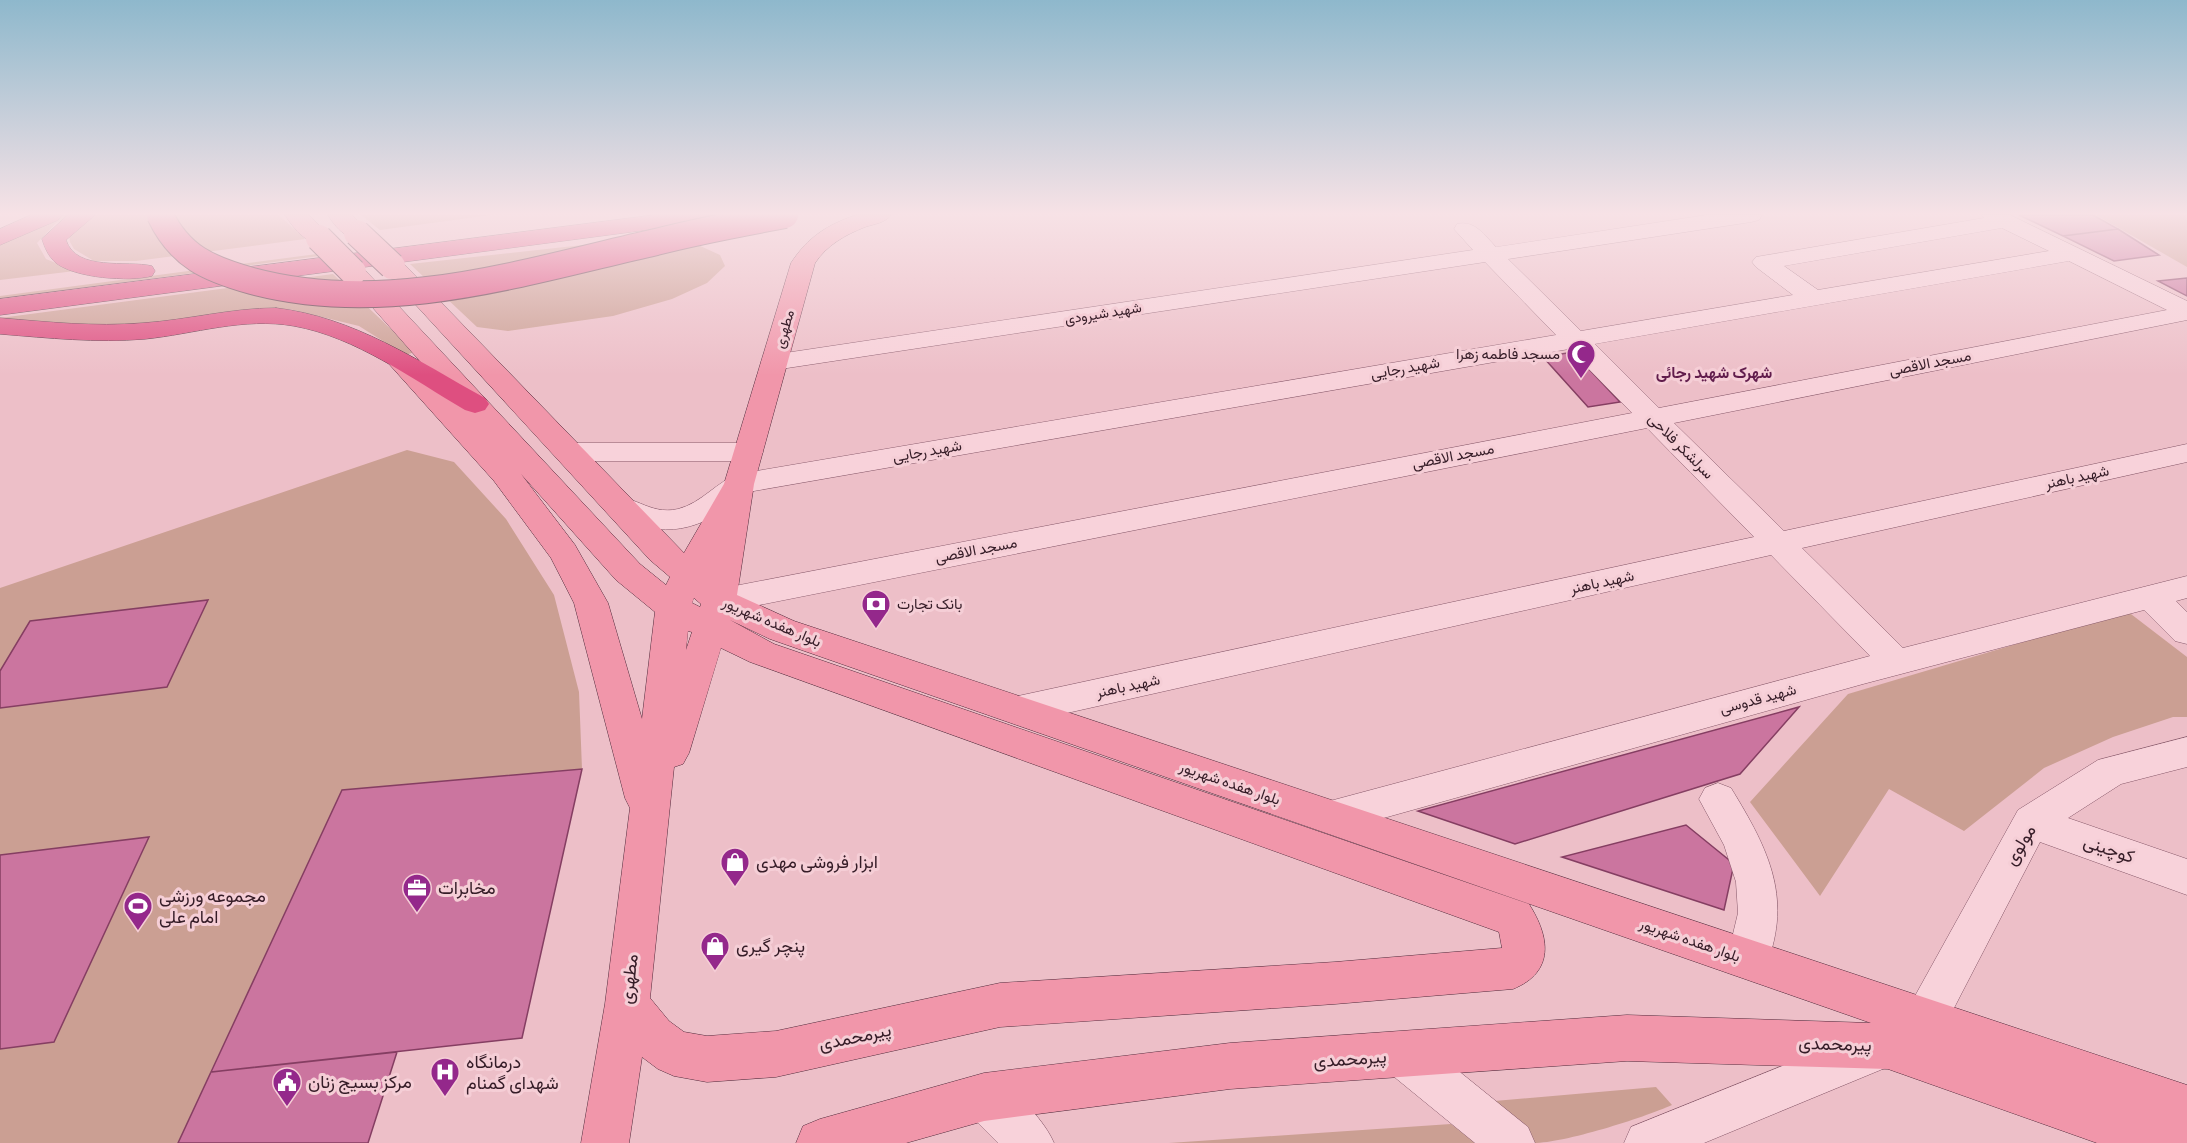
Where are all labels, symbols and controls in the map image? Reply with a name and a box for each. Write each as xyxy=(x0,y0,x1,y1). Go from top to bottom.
street label: شهید شیرودی xyxy=(1063,299,1143,328)
street label: مطهری xyxy=(771,308,798,350)
mosque icon: مسجد فاطمه زهرا xyxy=(1565,338,1597,380)
place label: مسجد فاطمه زهرا xyxy=(1456,346,1560,363)
street label: مسجد الاقصی xyxy=(1888,347,1973,381)
street label: شهید رجایی xyxy=(1369,354,1441,384)
district label: شهرک شهید رجائی xyxy=(1656,364,1773,383)
street label: سرلشکر فلاحی xyxy=(1644,410,1717,483)
street label: شهید رجایی xyxy=(891,437,963,467)
street label: مسجد الاقصی xyxy=(1411,440,1496,474)
street label: شهید باهنر xyxy=(2042,462,2111,493)
street label: مسجد الاقصی xyxy=(934,534,1019,568)
street label: شهید باهنر xyxy=(1567,567,1636,598)
bank icon: بانک تجارت xyxy=(860,588,892,630)
street label: بلوار هفده شهریور xyxy=(719,594,824,651)
place label: بانک تجارت xyxy=(897,596,962,613)
street label: شهید باهنر xyxy=(1093,671,1162,702)
street label: شهید قدوسی xyxy=(1718,681,1799,719)
street label: بلوار هفده شهریور xyxy=(1176,758,1282,809)
street label: مولوی xyxy=(2000,821,2041,869)
street label: کوچینی xyxy=(2080,831,2137,869)
shop icon: ابزار فروشی مهدی xyxy=(719,846,751,888)
place label: ابزار فروشی مهدی xyxy=(756,852,878,873)
office icon: مخابرات xyxy=(401,872,433,914)
place label: مخابرات xyxy=(438,878,496,899)
place label: مجموعه ورزشی امام علی xyxy=(159,886,266,929)
sports icon: مجموعه ورزشی امام علی xyxy=(122,890,154,932)
street label: بلوار هفده شهریور xyxy=(1636,915,1742,966)
shop icon: پنچر گیری xyxy=(699,930,731,972)
place label: پنچر گیری xyxy=(736,936,805,958)
street label: مطهری xyxy=(616,953,643,1005)
street label: پیرمحمدی xyxy=(817,1020,893,1056)
street label: پیرمحمدی xyxy=(1798,1033,1872,1057)
street label: پیرمحمدی xyxy=(1313,1046,1387,1074)
place label: درمانگاه شهدای گمنام xyxy=(466,1052,559,1095)
hospital icon: درمانگاه شهدای گمنام xyxy=(429,1056,461,1098)
public building icon: مرکز بسیج زنان xyxy=(271,1066,303,1108)
place label: مرکز بسیج زنان xyxy=(308,1072,412,1094)

